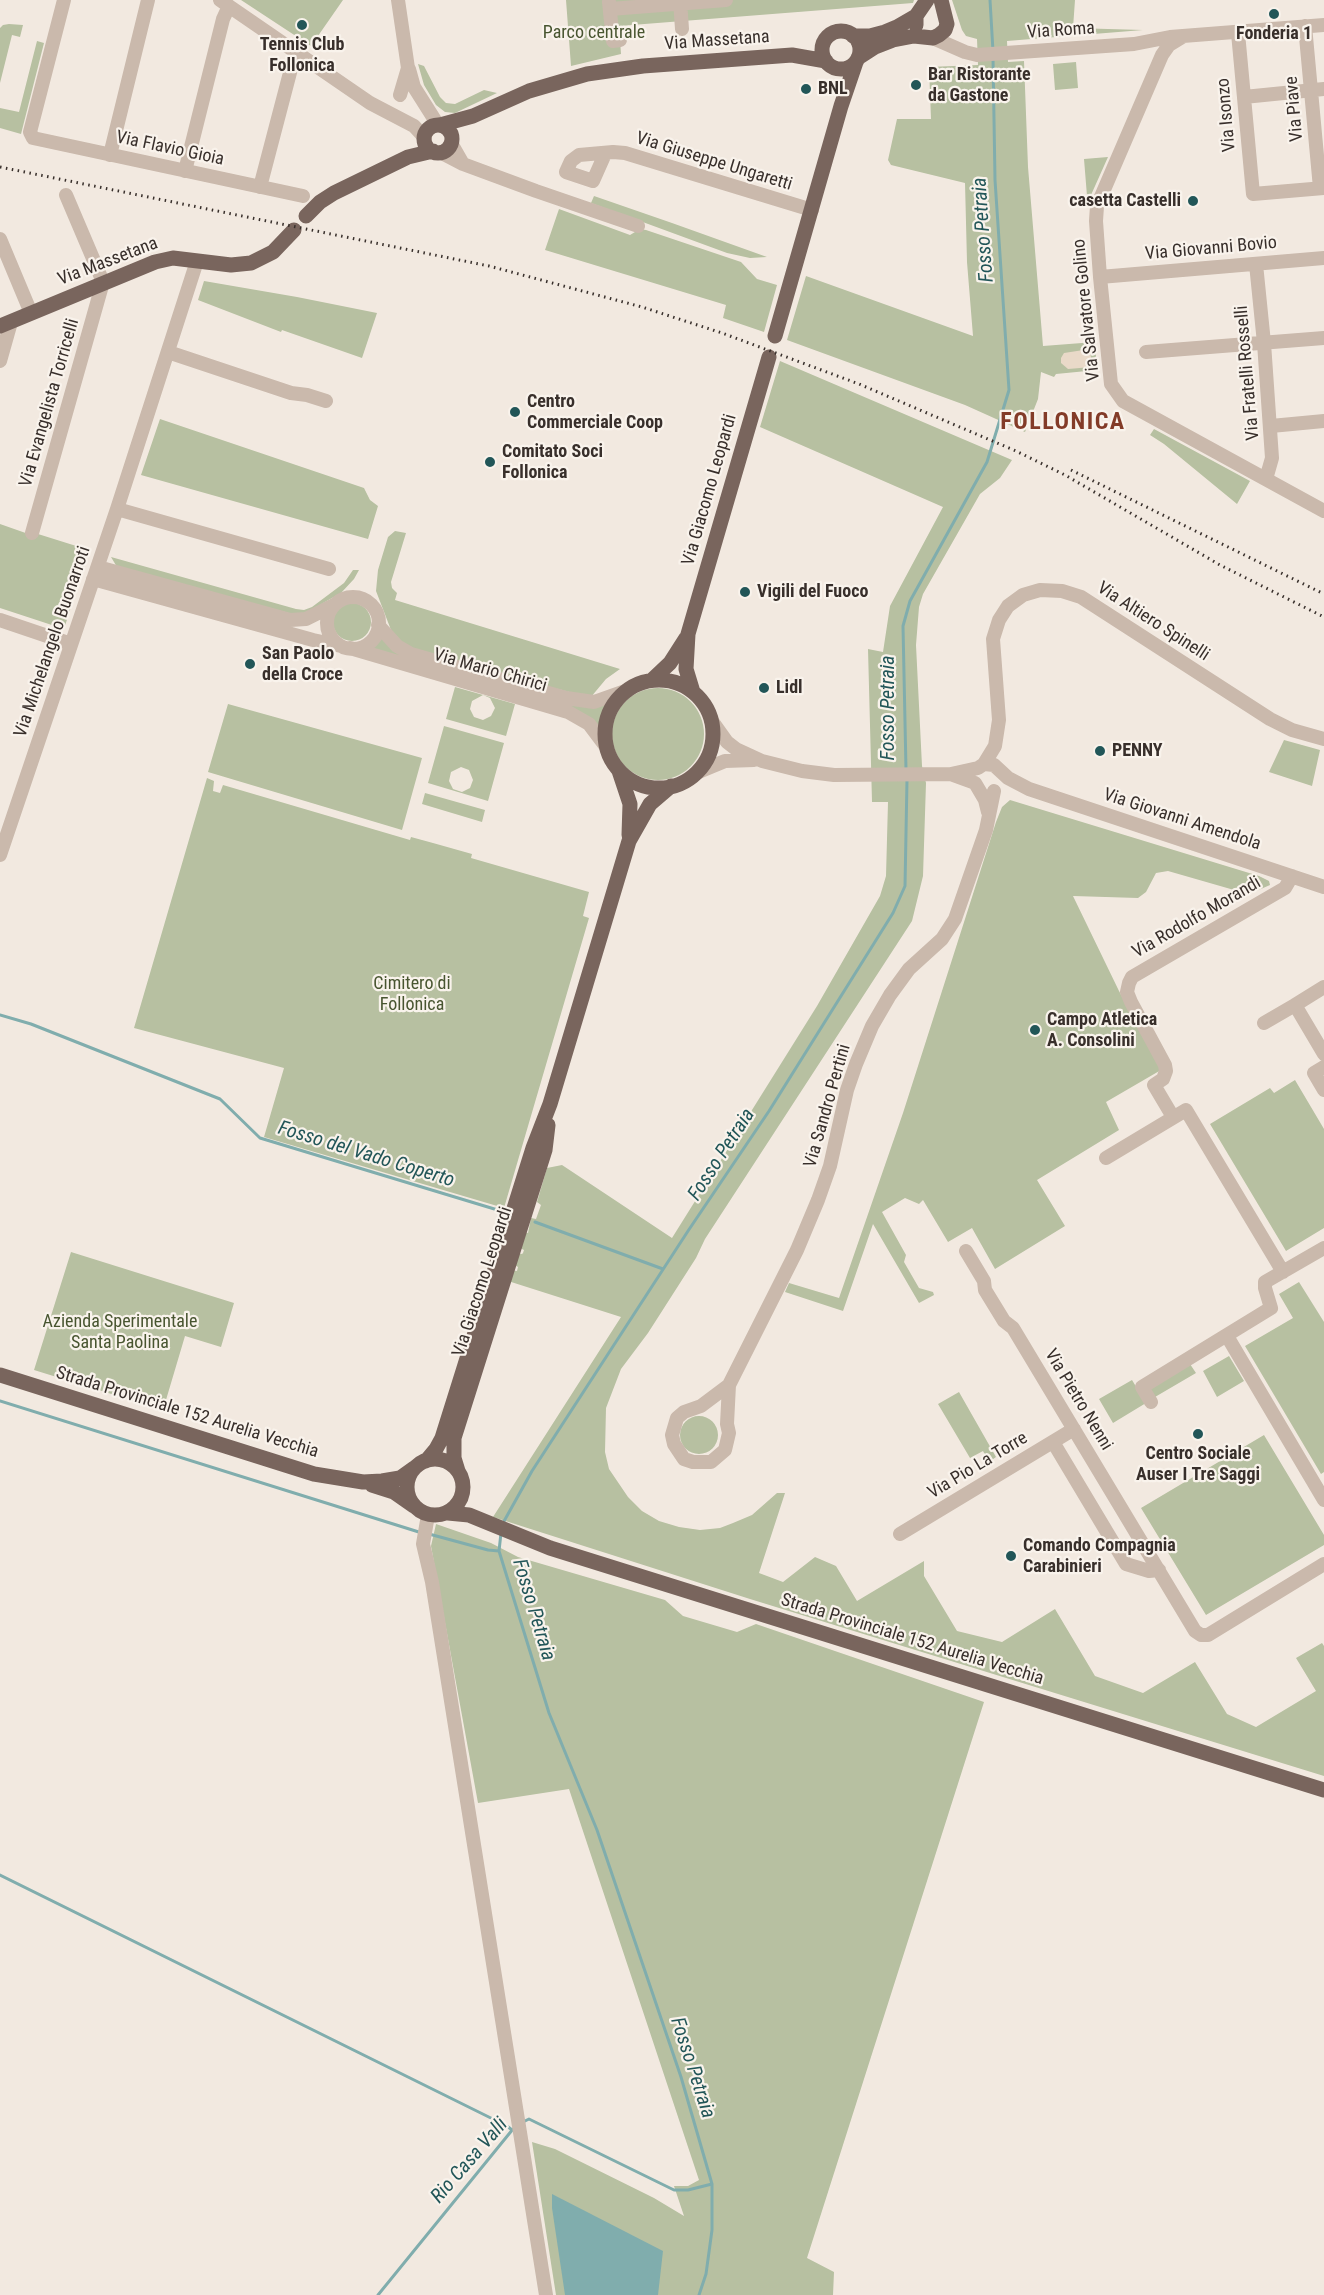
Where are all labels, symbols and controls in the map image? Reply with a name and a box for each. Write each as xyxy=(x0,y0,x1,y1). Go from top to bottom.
marker: Fonderia 1 xyxy=(1267,7,1281,21)
marker: Tennis Club Follonica xyxy=(295,18,309,32)
street label: Via Roma xyxy=(1026,18,1096,44)
park label: Parco centrale xyxy=(543,22,645,44)
place label: Fonderia 1 xyxy=(1236,23,1312,45)
street label: Via Massetana xyxy=(664,27,770,55)
place label: Tennis Club Follonica xyxy=(260,34,344,76)
place label: Bar Ristorante da Gastone xyxy=(928,64,1031,106)
street label: Via Piave xyxy=(1281,75,1309,143)
street label: Via Isonzo xyxy=(1213,77,1241,153)
place label: BNL xyxy=(818,78,848,100)
marker: Bar Ristorante da Gastone xyxy=(909,78,923,92)
marker: BNL xyxy=(799,82,813,96)
street label: Via Flavio Gioia xyxy=(114,127,226,171)
street label: Via Giuseppe Ungaretti xyxy=(633,128,795,196)
water label: Fosso Petraia xyxy=(968,177,1000,283)
place label: casetta Castelli xyxy=(1069,190,1181,212)
marker: casetta Castelli xyxy=(1186,194,1200,208)
street label: Via Giovanni Bovio xyxy=(1144,232,1278,266)
street label: Via Massetana xyxy=(55,233,161,291)
street label: Via Salvatore Golino xyxy=(1069,238,1105,382)
street label: Via Fratelli Rosselli xyxy=(1231,305,1265,441)
street label: Via Evangelista Torricelli xyxy=(16,316,84,490)
place label: Centro Commerciale Coop xyxy=(527,391,663,434)
marker: Centro Commerciale Coop xyxy=(508,405,522,419)
district label: FOLLONICA xyxy=(1000,409,1126,437)
street label: Via Giacomo Leopardi xyxy=(678,412,742,568)
place label: Comitato Soci Follonica xyxy=(502,441,603,484)
marker: Comitato Soci Follonica xyxy=(483,455,497,469)
street label: Via Michelangelo Buonarroti xyxy=(10,544,96,740)
street label: Via Altiero Spinelli xyxy=(1093,578,1213,666)
place label: Vigili del Fuoco xyxy=(757,581,868,603)
marker: Vigili del Fuoco xyxy=(738,585,752,599)
place label: San Paolo della Croce xyxy=(262,643,343,686)
street label: Via Mario Chirici xyxy=(431,644,549,698)
water label: Fosso Petraia xyxy=(877,656,901,760)
marker: San Paolo della Croce xyxy=(243,657,257,671)
place label: Lidl xyxy=(776,677,803,699)
marker: Lidl xyxy=(757,681,771,695)
place label: PENNY xyxy=(1112,740,1163,762)
marker: PENNY xyxy=(1093,744,1107,758)
street label: Via Giovanni Amendola xyxy=(1101,784,1263,856)
street label: Via Rodolfo Morandi xyxy=(1129,872,1265,964)
park label: Cimitero di Follonica xyxy=(373,973,451,1016)
place label: Campo Atletica A. Consolini xyxy=(1047,1009,1157,1052)
marker: Campo Atletica A. Consolini xyxy=(1028,1023,1042,1037)
street label: Via Sandro Pertini xyxy=(800,1042,856,1170)
water label: Fosso Petraia xyxy=(683,1104,761,1206)
water label: Fosso del Vado Coperto xyxy=(275,1117,457,1193)
street label: Via Giacomo Leopardi xyxy=(449,1204,517,1360)
park label: Azienda Sperimentale Santa Paolina xyxy=(43,1311,197,1354)
street label: Via Pietro Nenni xyxy=(1039,1345,1117,1455)
street label: Strada Provinciale 152 Aurelia Vecchia xyxy=(53,1363,321,1463)
marker: Centro Sociale Auser I Tre Saggi xyxy=(1191,1427,1205,1441)
street label: Via Pio La Torre xyxy=(924,1428,1032,1504)
place label: Centro Sociale Auser I Tre Saggi xyxy=(1136,1443,1260,1486)
place label: Comando Compagnia Carabinieri xyxy=(1023,1535,1176,1578)
marker: Comando Compagnia Carabinieri xyxy=(1004,1549,1018,1563)
water label: Fosso Petraia xyxy=(506,1556,560,1664)
street label: Strada Provinciale 152 Aurelia Vecchia xyxy=(778,1590,1046,1690)
water label: Fosso Petraia xyxy=(664,2014,720,2122)
water label: Rio Casa Valli xyxy=(426,2113,514,2209)

